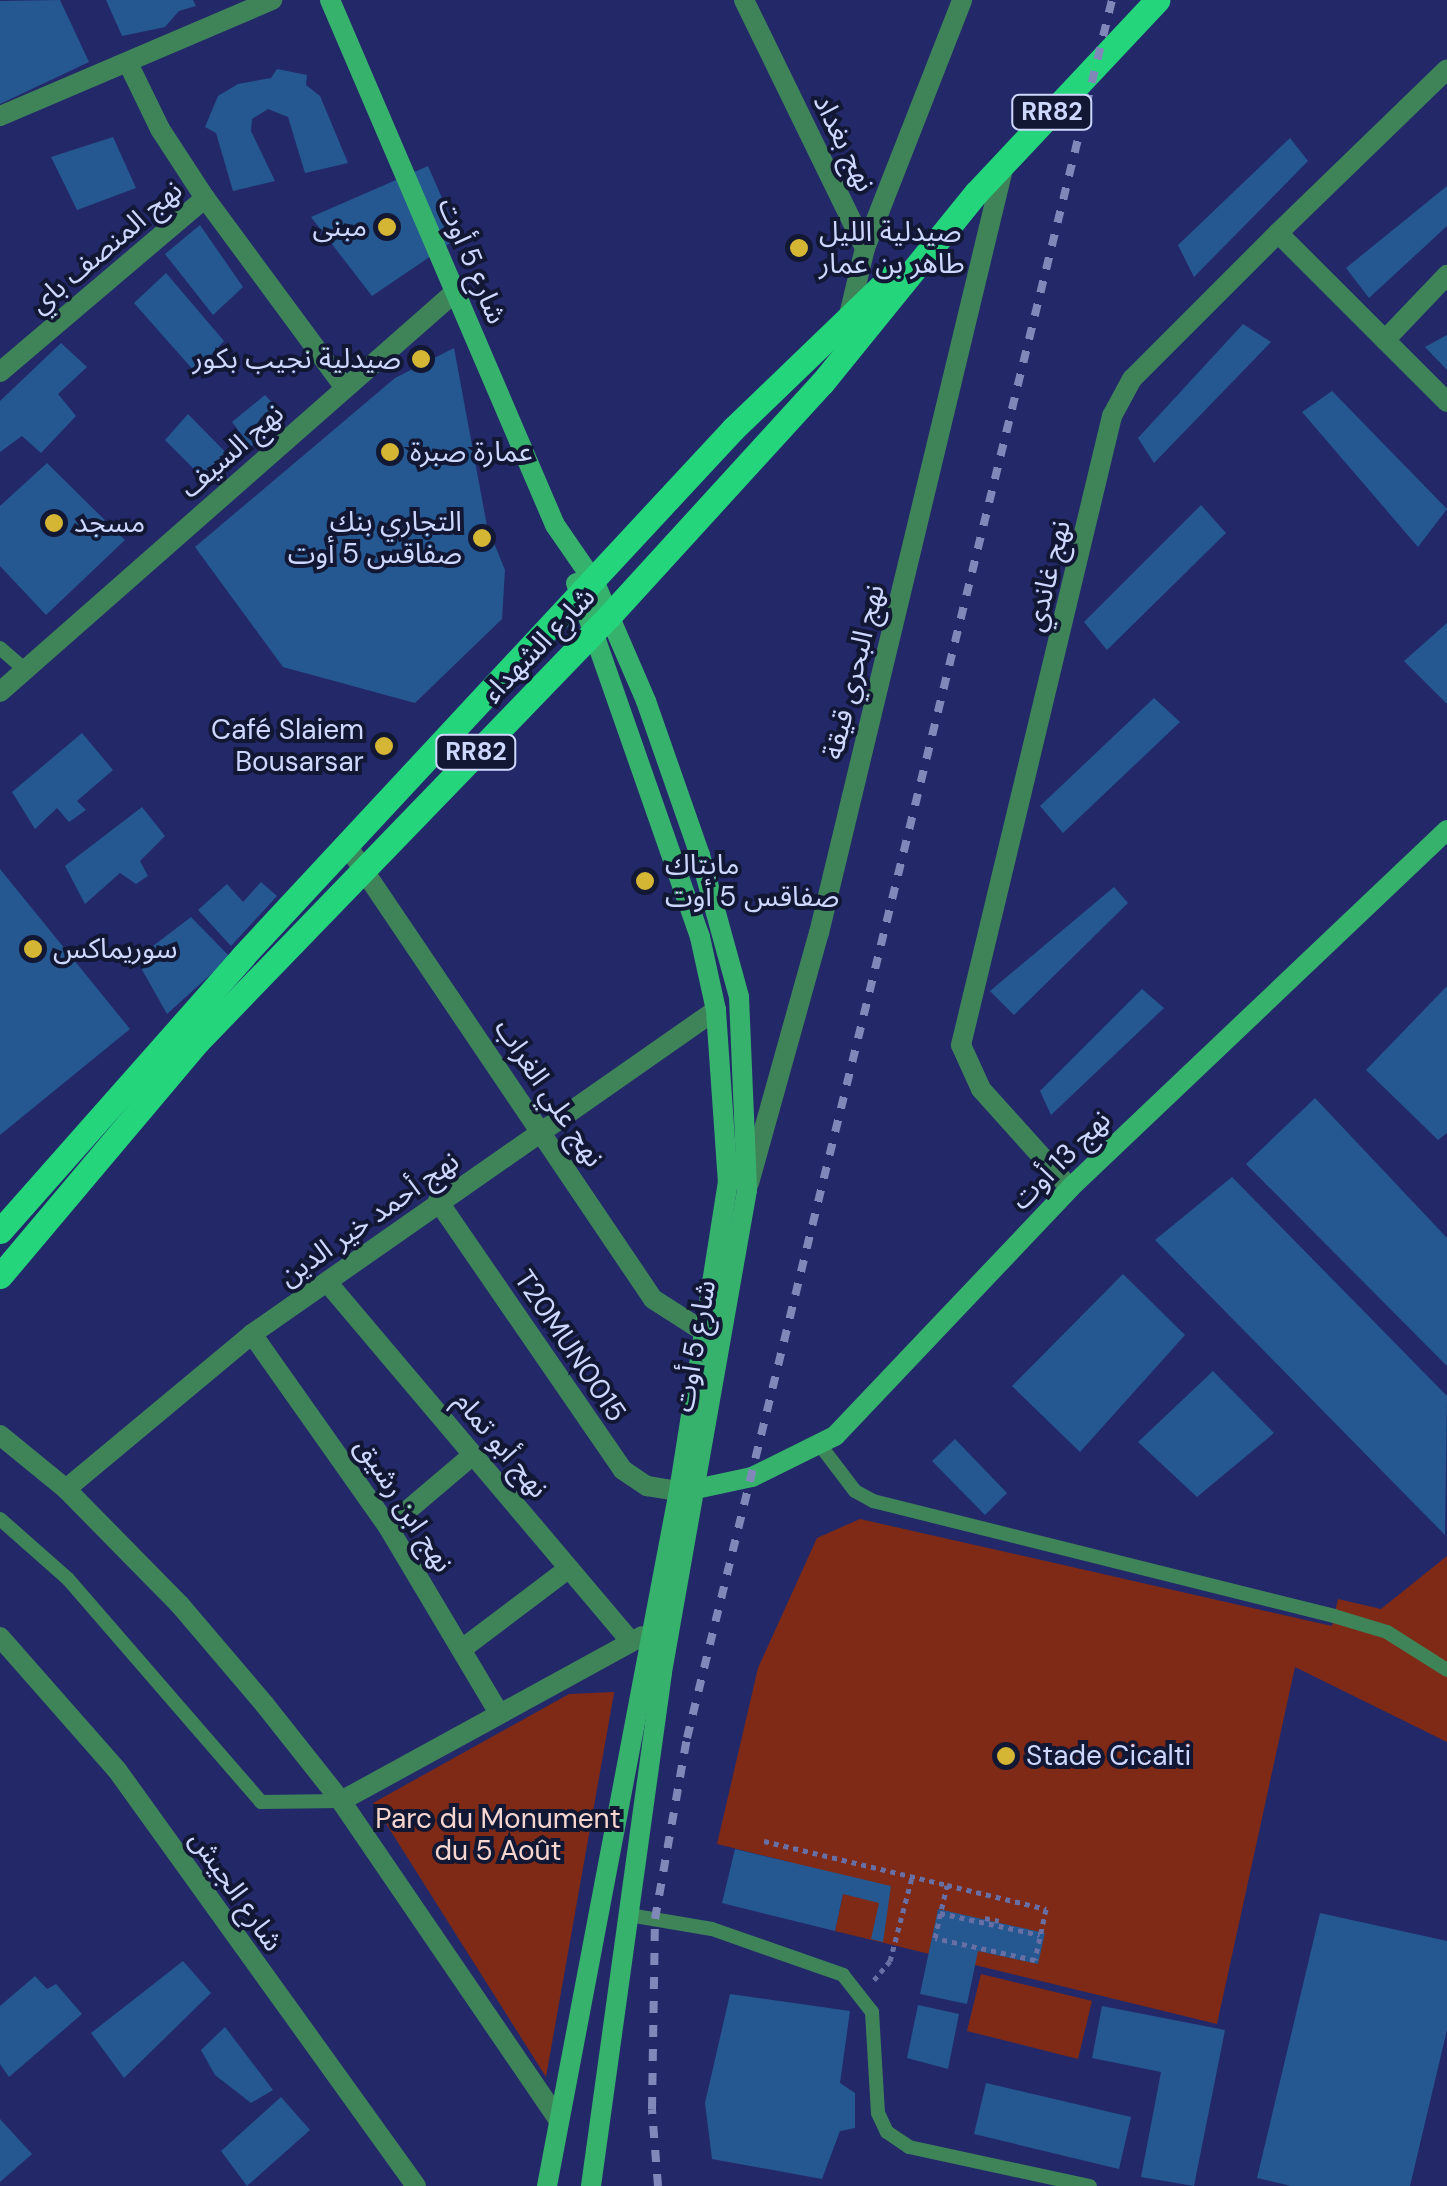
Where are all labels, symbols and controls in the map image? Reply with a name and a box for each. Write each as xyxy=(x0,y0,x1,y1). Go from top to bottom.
street label: نهج بغداد xyxy=(806,89,882,197)
road number: RR82 xyxy=(1010,92,1094,132)
street label: نهج المنصف باي xyxy=(23,173,189,321)
street label: شارع 5 أوت xyxy=(430,193,514,329)
place label: مبنى xyxy=(312,210,367,244)
place label: صيدلية الليل طاهر بن عمار xyxy=(819,215,965,281)
marker: مبنى xyxy=(376,216,398,238)
marker: صيدلية الليل طاهر بن عمار xyxy=(788,237,810,259)
place label: صيدلية نجيب بكور xyxy=(192,342,401,376)
marker: صيدلية نجيب بكور xyxy=(410,348,432,370)
street label: نهج السيف xyxy=(173,397,291,505)
place label: عمارة صبرة xyxy=(410,435,533,469)
marker: عمارة صبرة xyxy=(379,441,401,463)
place label: التجاري بنك صفاقس 5 أوت xyxy=(288,505,462,571)
place label: مسجد xyxy=(74,506,145,540)
marker: مسجد xyxy=(43,512,65,534)
street label: نهج غاندي xyxy=(1018,517,1078,635)
marker: التجاري بنك صفاقس 5 أوت xyxy=(471,527,493,549)
street label: شارع الشهداء xyxy=(476,580,602,710)
street label: نهج البحري قيقة xyxy=(816,581,892,763)
place label: Café Slaiem Bousarsar xyxy=(211,713,364,779)
road number: RR82 xyxy=(434,732,518,772)
marker: Café Slaiem Bousarsar xyxy=(373,735,395,757)
place label: مايتاك صفاقس 5 أوت xyxy=(665,848,839,914)
marker: مايتاك صفاقس 5 أوت xyxy=(634,870,656,892)
place label: سوريماكس xyxy=(53,932,177,966)
marker: سوريماكس xyxy=(22,938,44,960)
street label: نهج علي الغراب xyxy=(487,1013,611,1173)
street label: نهج 13 أوت xyxy=(1004,1103,1118,1217)
street label: نهج أحمد خير الدين xyxy=(273,1144,465,1294)
street label: T20MUN0015 xyxy=(507,1264,633,1428)
street label: شارع 5 أوت xyxy=(667,1277,723,1415)
street label: نهج أبو تمام xyxy=(447,1385,555,1505)
street label: نهج ابن رشيق xyxy=(348,1431,460,1579)
place label: Stade Cicalti xyxy=(1026,1739,1191,1773)
marker: Stade Cicalti xyxy=(995,1745,1017,1767)
park label: Parc du Monument du 5 Août xyxy=(375,1802,621,1868)
street label: شارع الجيش xyxy=(182,1824,290,1958)

